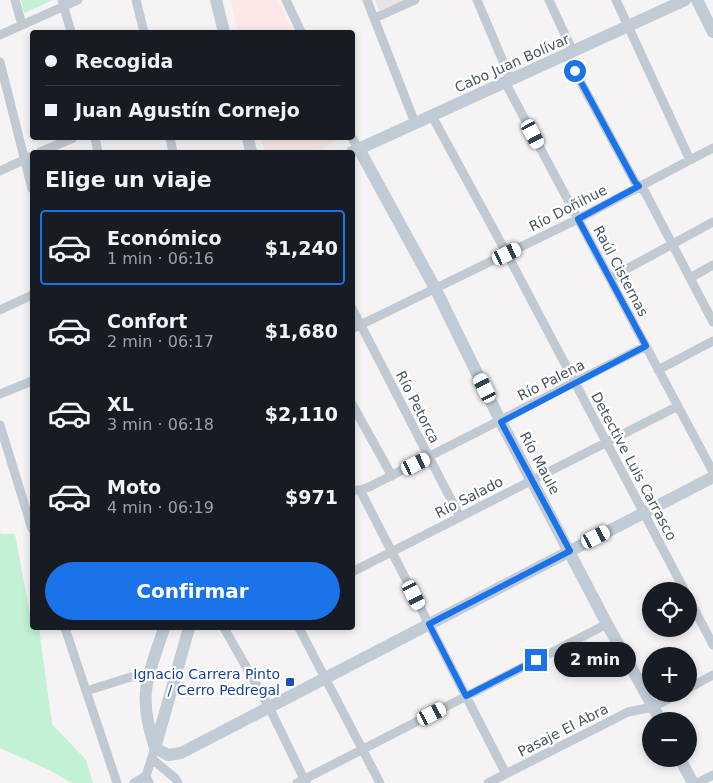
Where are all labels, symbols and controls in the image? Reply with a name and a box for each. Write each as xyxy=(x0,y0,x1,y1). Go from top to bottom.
street label: Cabo Juan Bolívar xyxy=(452,30,572,95)
text: Recogida xyxy=(75,50,173,72)
route start xyxy=(564,60,586,82)
text: Juan Agustín Cornejo xyxy=(75,99,300,121)
car xyxy=(519,117,546,151)
text: Elige un viaje xyxy=(45,167,212,192)
street label: Río Doñihue xyxy=(526,182,610,234)
street label: Raúl Cisternas xyxy=(590,223,652,319)
icon: car xyxy=(47,225,92,270)
text: Económico xyxy=(107,227,222,249)
text: $1,240 xyxy=(265,237,338,259)
car xyxy=(490,241,523,267)
text: 1 min · 06:16 xyxy=(107,249,214,268)
icon: car xyxy=(47,308,92,353)
text: Confort xyxy=(107,310,187,332)
text: $1,680 xyxy=(265,320,338,342)
text: 2 min · 06:17 xyxy=(107,332,214,351)
street label: Río Palena xyxy=(515,356,587,404)
street label: Río Petorca xyxy=(393,368,443,446)
car xyxy=(471,371,498,405)
street label: Detective Luis Carrasco xyxy=(588,389,680,543)
icon: car xyxy=(47,391,92,436)
text: XL xyxy=(107,393,134,415)
text: $2,110 xyxy=(265,403,338,425)
text: 3 min · 06:18 xyxy=(107,415,214,434)
street label: Río Maule xyxy=(517,429,563,497)
car xyxy=(399,451,432,477)
street label: Río Salado xyxy=(432,473,506,521)
icon: car xyxy=(47,474,92,519)
text: Moto xyxy=(107,476,161,498)
text: $971 xyxy=(285,486,338,508)
text: 4 min · 06:19 xyxy=(107,498,214,517)
car xyxy=(579,524,612,550)
button: Confirmar xyxy=(45,562,340,620)
car xyxy=(400,578,427,612)
map controls xyxy=(642,582,697,767)
button: locate xyxy=(642,582,697,637)
callout: 2 min xyxy=(554,642,636,678)
button: + xyxy=(642,647,697,702)
route end xyxy=(525,649,547,671)
text: 2 min xyxy=(570,650,620,669)
place label: Ignacio Carrera Pinto / Cerro Pedregal xyxy=(133,666,280,698)
marker: Ignacio Carrera Pinto / Cerro Pedregal xyxy=(284,676,296,688)
street label: Pasaje El Abra xyxy=(515,700,611,760)
car xyxy=(415,701,448,727)
button: − xyxy=(642,712,697,767)

